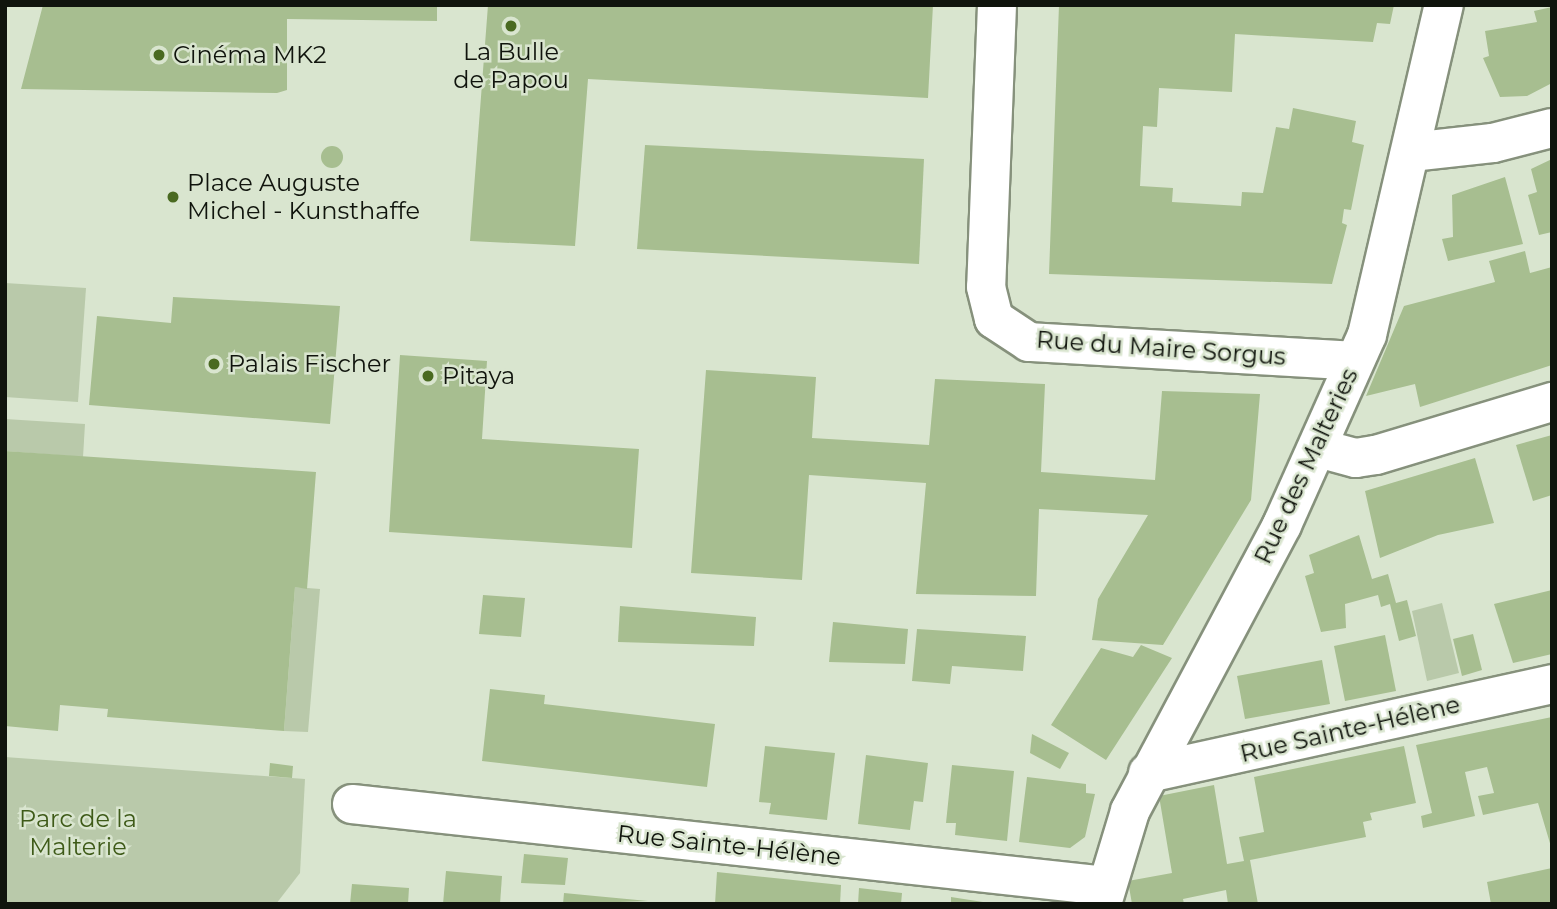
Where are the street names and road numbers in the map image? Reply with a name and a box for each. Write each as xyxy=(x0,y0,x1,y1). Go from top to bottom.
street label: Rue du Maire Sorgus xyxy=(1035,325,1287,371)
street label: Rue des Malteries xyxy=(1248,364,1364,568)
street label: Rue Sainte-Hélène xyxy=(1237,690,1463,768)
street label: Rue Sainte-Hélène xyxy=(616,819,842,871)

